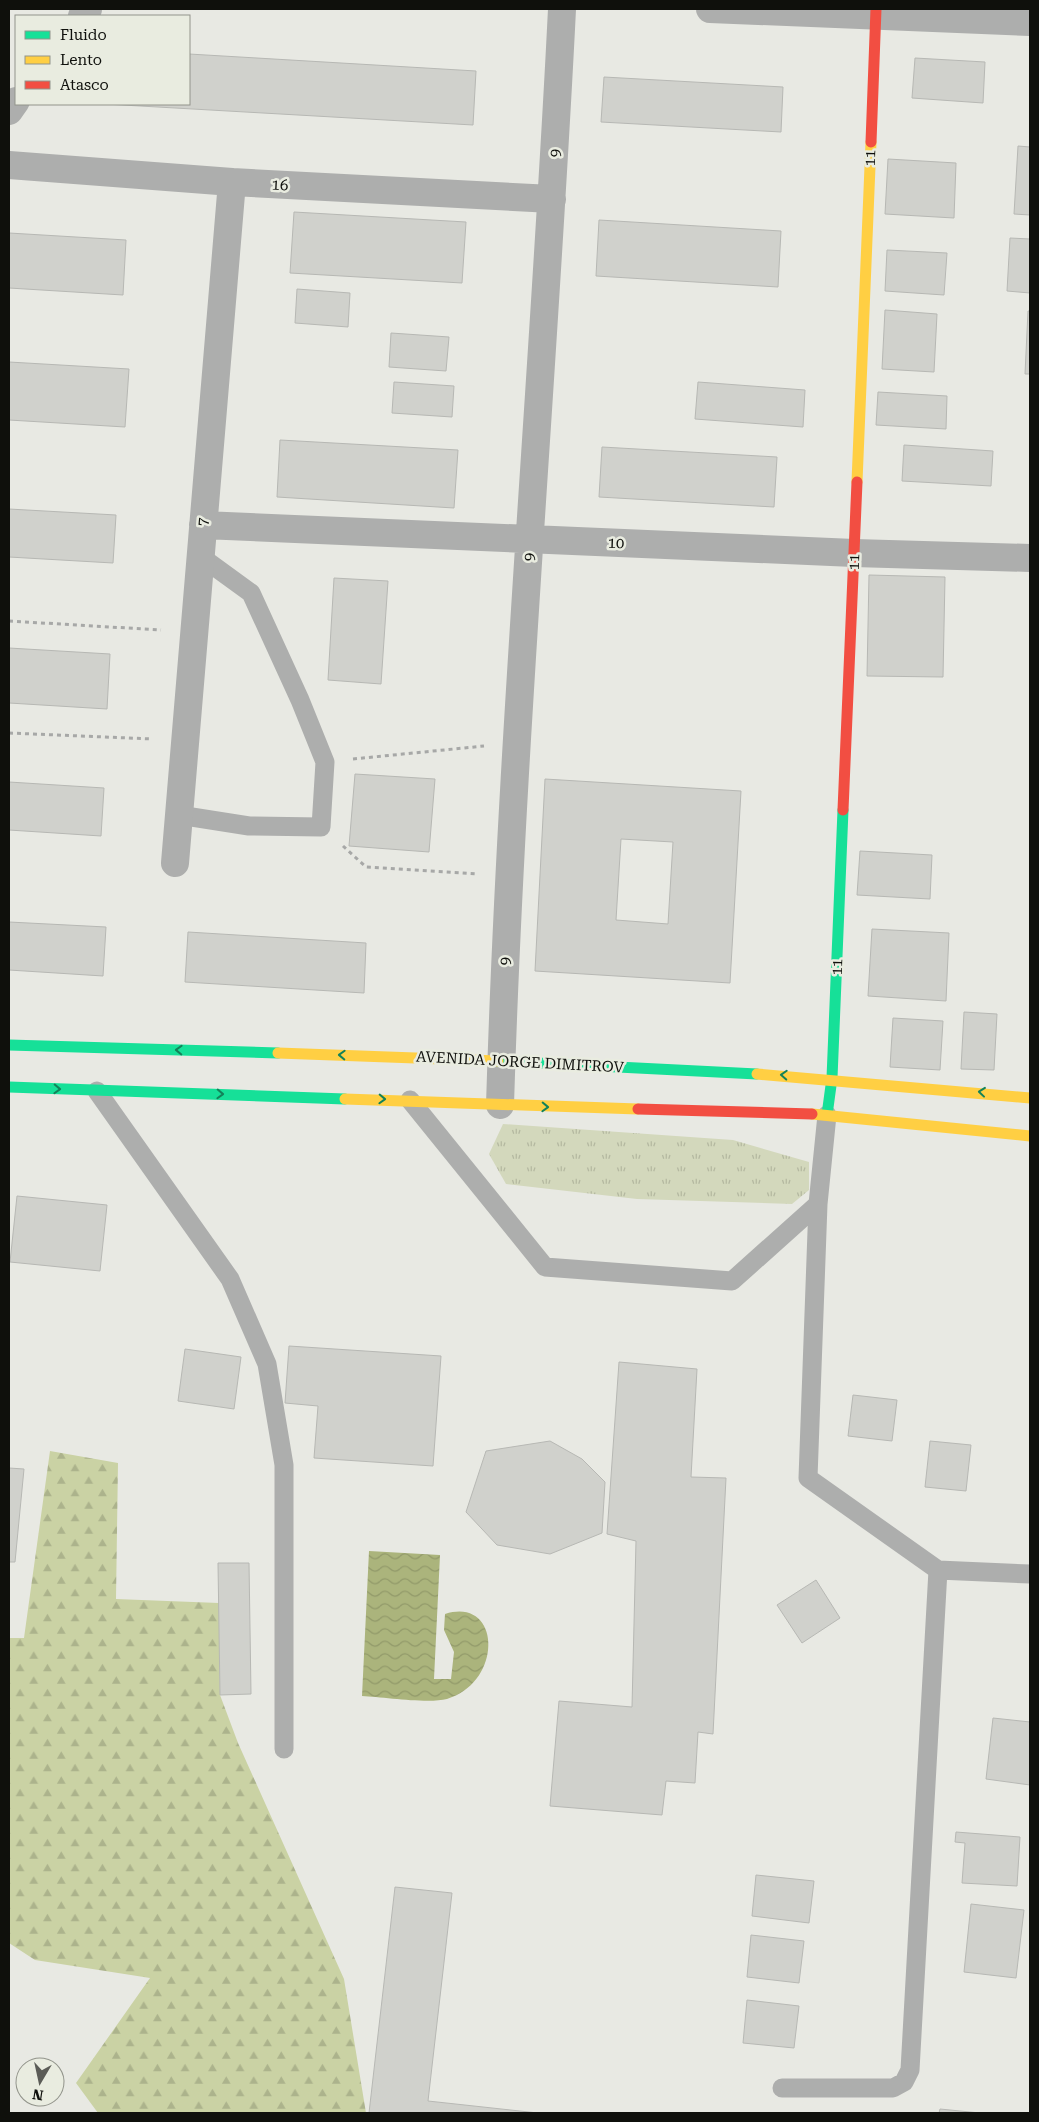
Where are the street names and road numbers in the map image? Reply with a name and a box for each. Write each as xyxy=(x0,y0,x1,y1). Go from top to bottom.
street label: 9 xyxy=(546,148,564,158)
street label: 11 xyxy=(861,149,879,167)
street label: 16 xyxy=(271,176,289,194)
street label: 7 xyxy=(194,517,212,527)
street label: 10 xyxy=(607,534,625,552)
street label: 9 xyxy=(520,552,538,562)
street label: 11 xyxy=(845,553,863,571)
street label: 9 xyxy=(496,956,514,966)
street label: 11 xyxy=(828,958,846,976)
street label: AVENIDA JORGE DIMITROV xyxy=(416,1048,625,1076)

